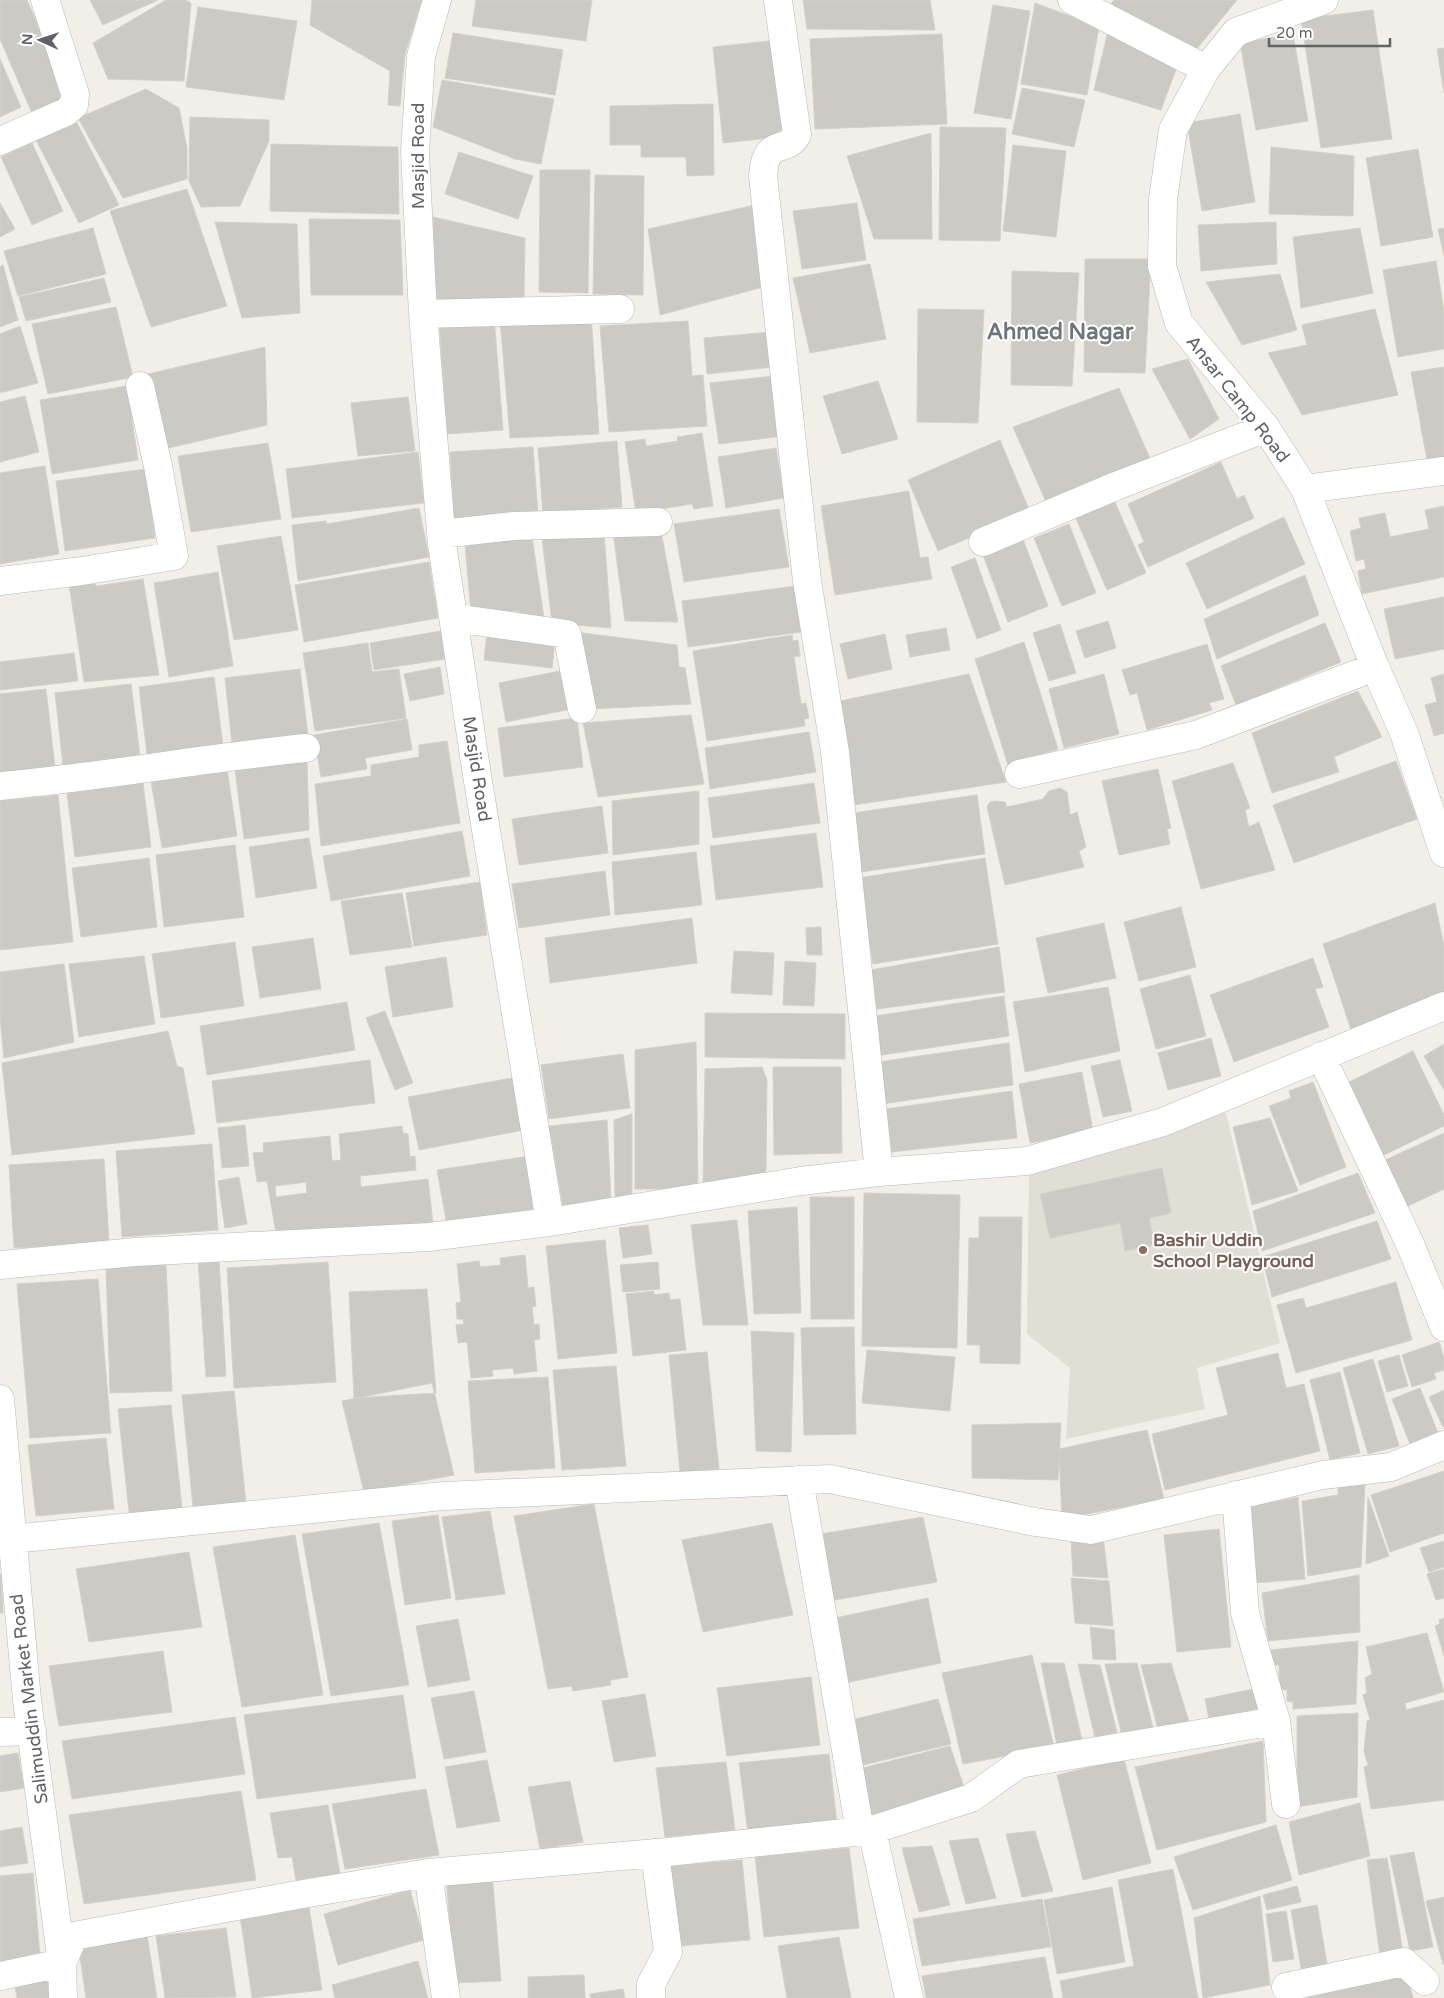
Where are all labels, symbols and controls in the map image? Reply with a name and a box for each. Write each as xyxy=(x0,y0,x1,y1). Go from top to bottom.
north arrow xyxy=(15,15,65,65)
scale bar xyxy=(1269,15,1390,47)
text: 20 m xyxy=(1276,24,1313,42)
text: N xyxy=(19,33,36,45)
street label: Masjid Road xyxy=(407,103,429,209)
district label: Ahmed Nagar xyxy=(987,319,1134,345)
street label: Ansar Camp Road xyxy=(1182,331,1294,467)
street label: Masjid Road xyxy=(458,715,496,823)
place label: Bashir Uddin School Playground xyxy=(1153,1229,1314,1272)
marker: Bashir Uddin School Playground xyxy=(1137,1244,1149,1256)
street label: Salimuddin Market Road xyxy=(5,1593,53,1805)

